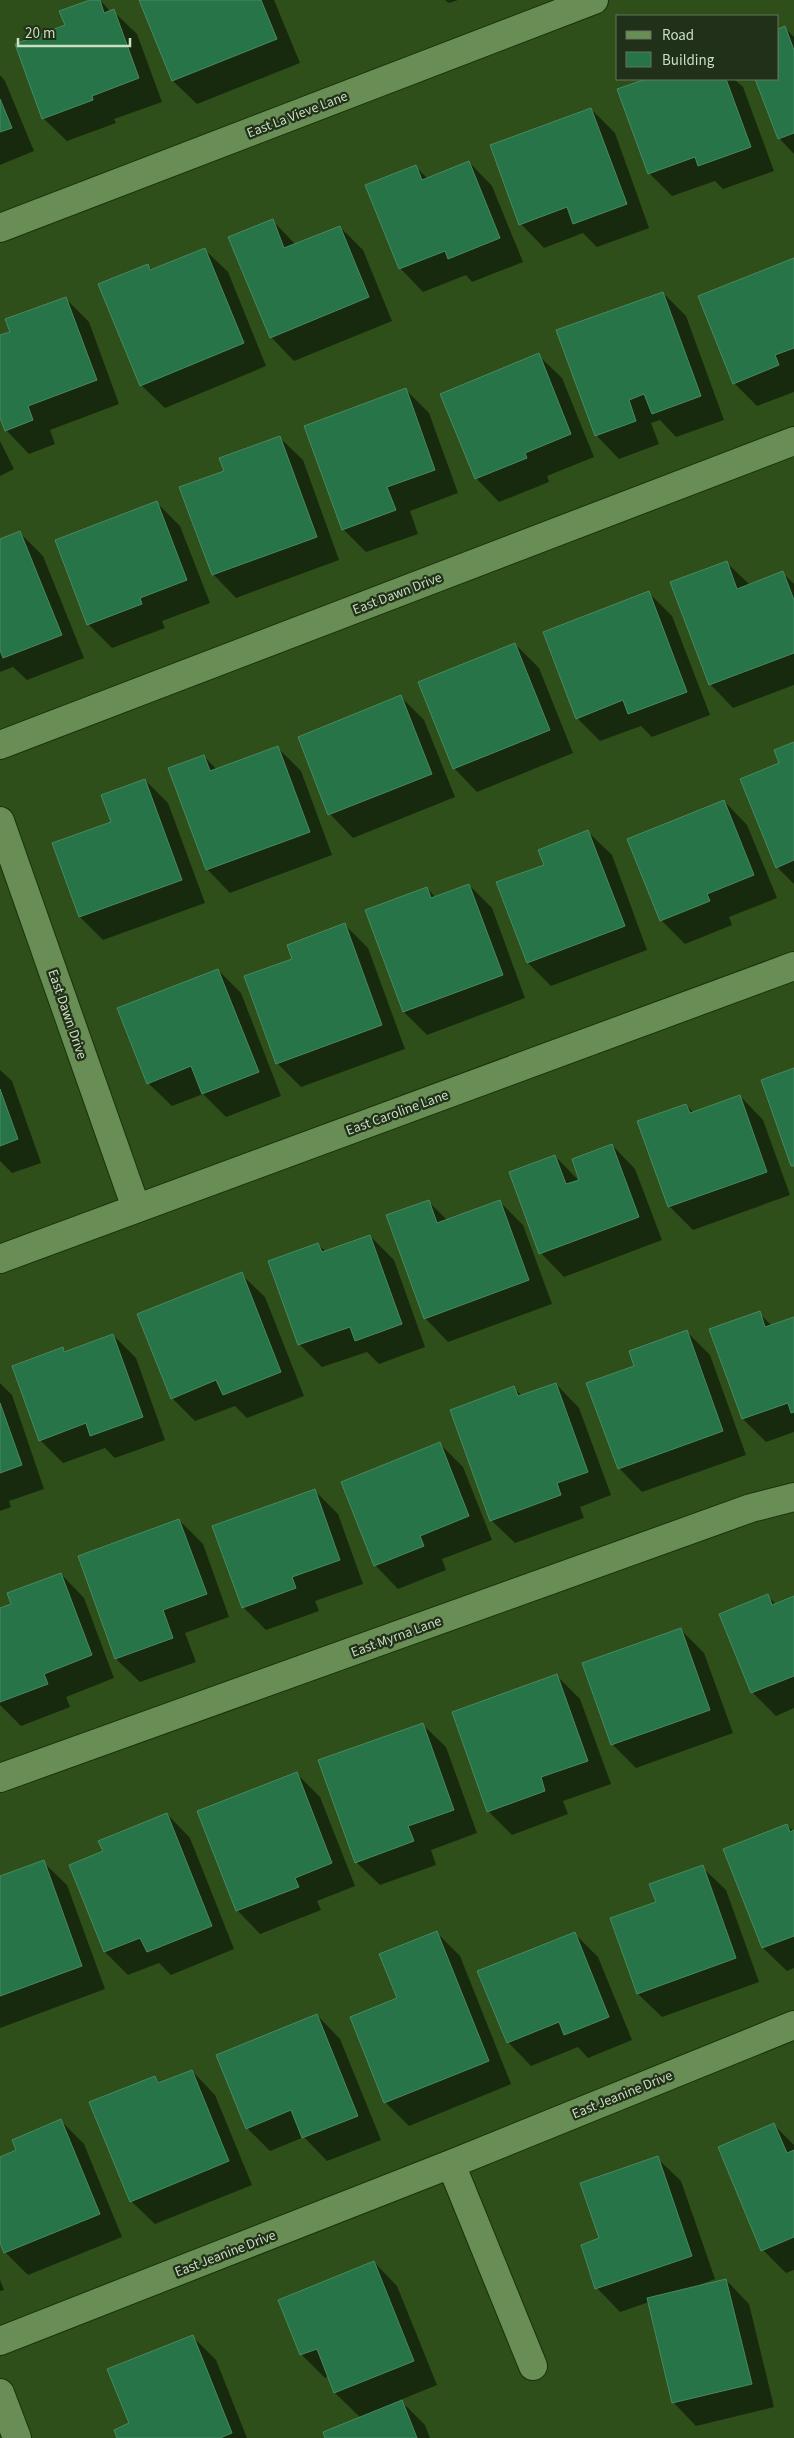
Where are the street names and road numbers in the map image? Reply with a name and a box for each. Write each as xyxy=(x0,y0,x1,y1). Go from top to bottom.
street label: East La Vieve Lane xyxy=(244,86,351,143)
street label: East Dawn Drive xyxy=(350,568,445,620)
street label: East Dawn Drive xyxy=(42,967,92,1062)
street label: East Caroline Lane xyxy=(343,1085,451,1141)
street label: East Myrna Lane xyxy=(348,1611,444,1663)
street label: East Jeanine Drive xyxy=(569,2066,676,2124)
street label: East Jeanine Drive xyxy=(172,2225,279,2282)

